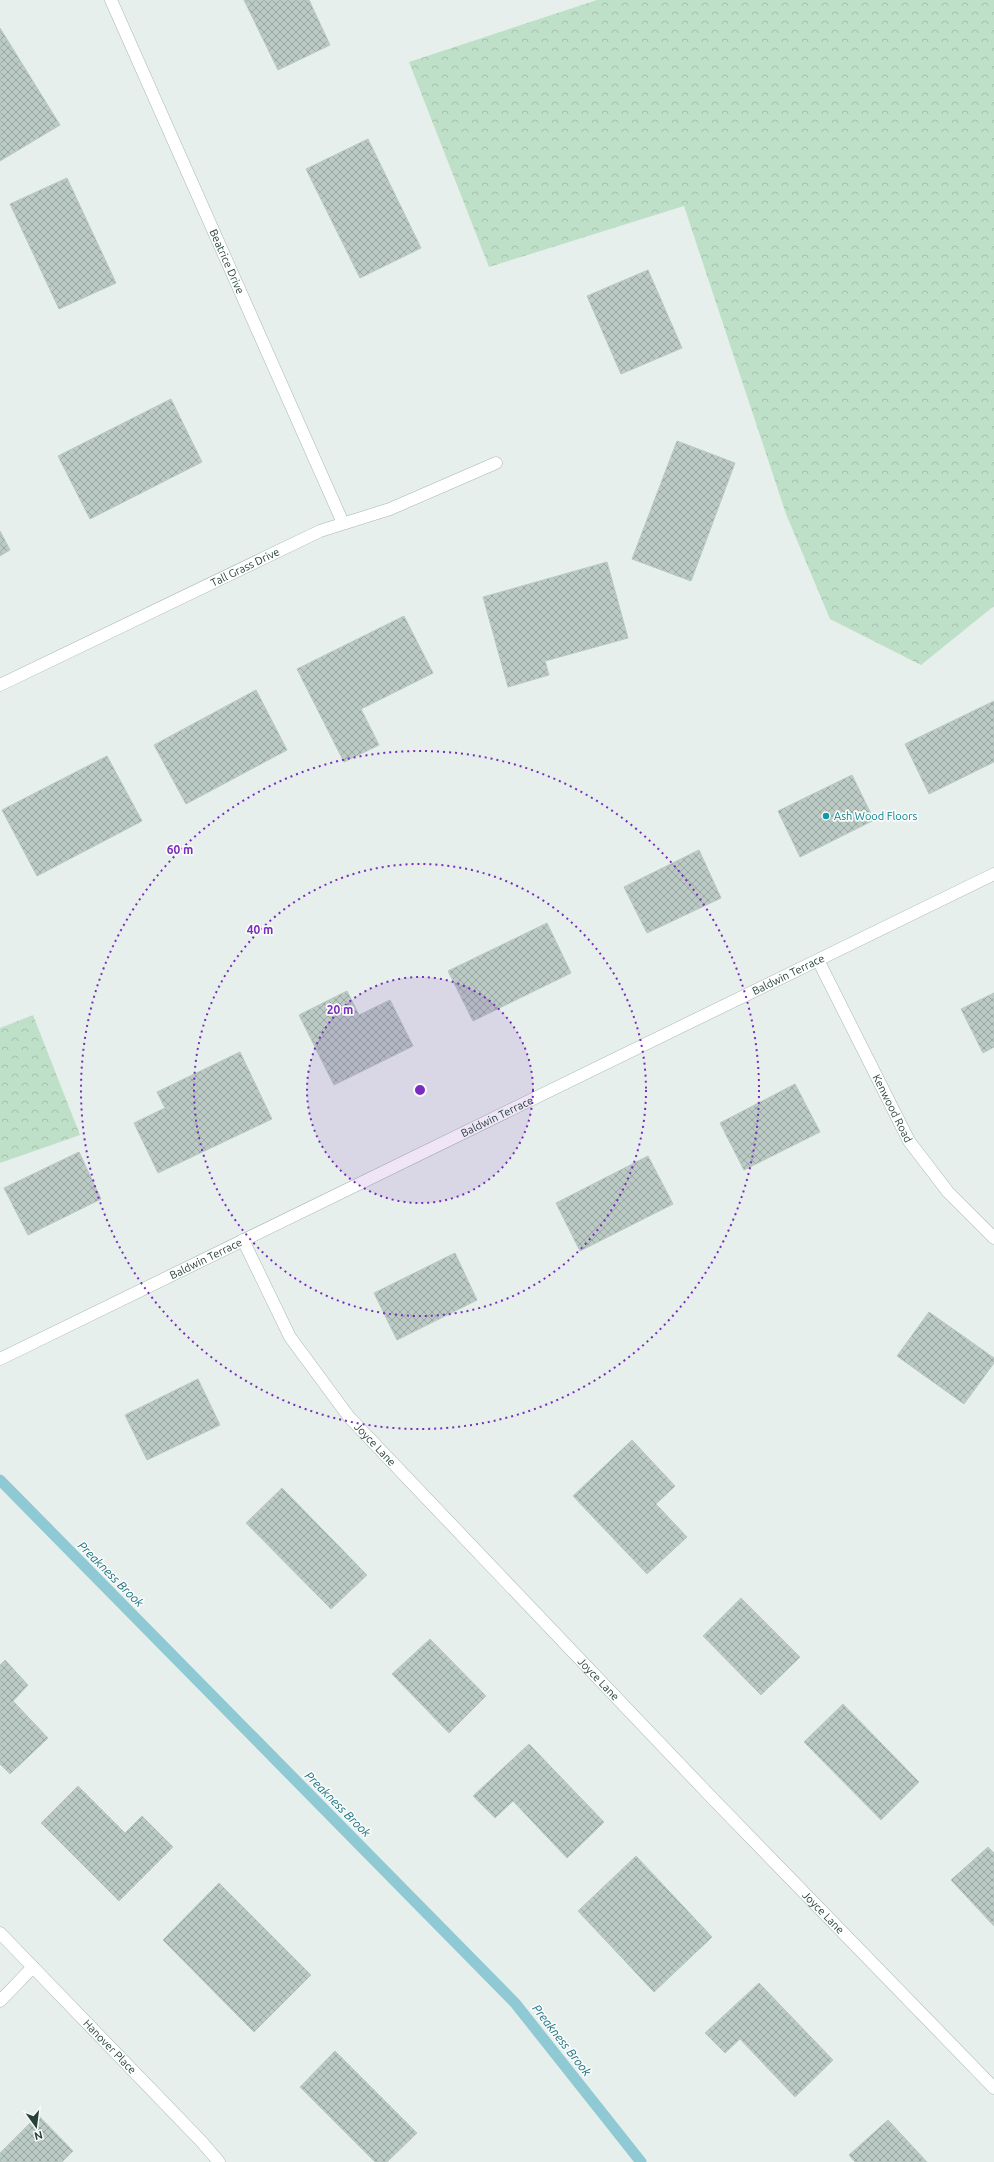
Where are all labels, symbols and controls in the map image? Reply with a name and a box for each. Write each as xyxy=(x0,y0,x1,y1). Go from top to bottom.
street label: Beatrice Drive xyxy=(207,227,247,296)
street label: Tall Grass Drive xyxy=(209,545,281,589)
place label: Ash Wood Floors xyxy=(834,810,917,822)
marker: Ash Wood Floors xyxy=(821,811,831,821)
text: 60 m xyxy=(167,843,193,856)
text: 40 m xyxy=(247,923,273,936)
street label: Baldwin Terrace xyxy=(750,952,826,997)
text: 20 m xyxy=(327,1003,353,1016)
street label: Kenwood Road xyxy=(870,1072,915,1144)
centre of rings xyxy=(413,1083,427,1097)
street label: Baldwin Terrace xyxy=(459,1094,535,1139)
street label: Baldwin Terrace xyxy=(168,1236,244,1281)
street label: Joyce Lane xyxy=(352,1421,398,1468)
water label: Preakness Brook xyxy=(76,1539,147,1610)
street label: Joyce Lane xyxy=(575,1655,622,1703)
water label: Preakness Brook xyxy=(303,1769,374,1840)
street label: Joyce Lane xyxy=(800,1889,847,1936)
water label: Preakness Brook xyxy=(530,2002,594,2079)
street label: Hanover Place xyxy=(81,2017,139,2076)
north arrow xyxy=(16,2106,56,2146)
text: N xyxy=(33,2129,44,2143)

